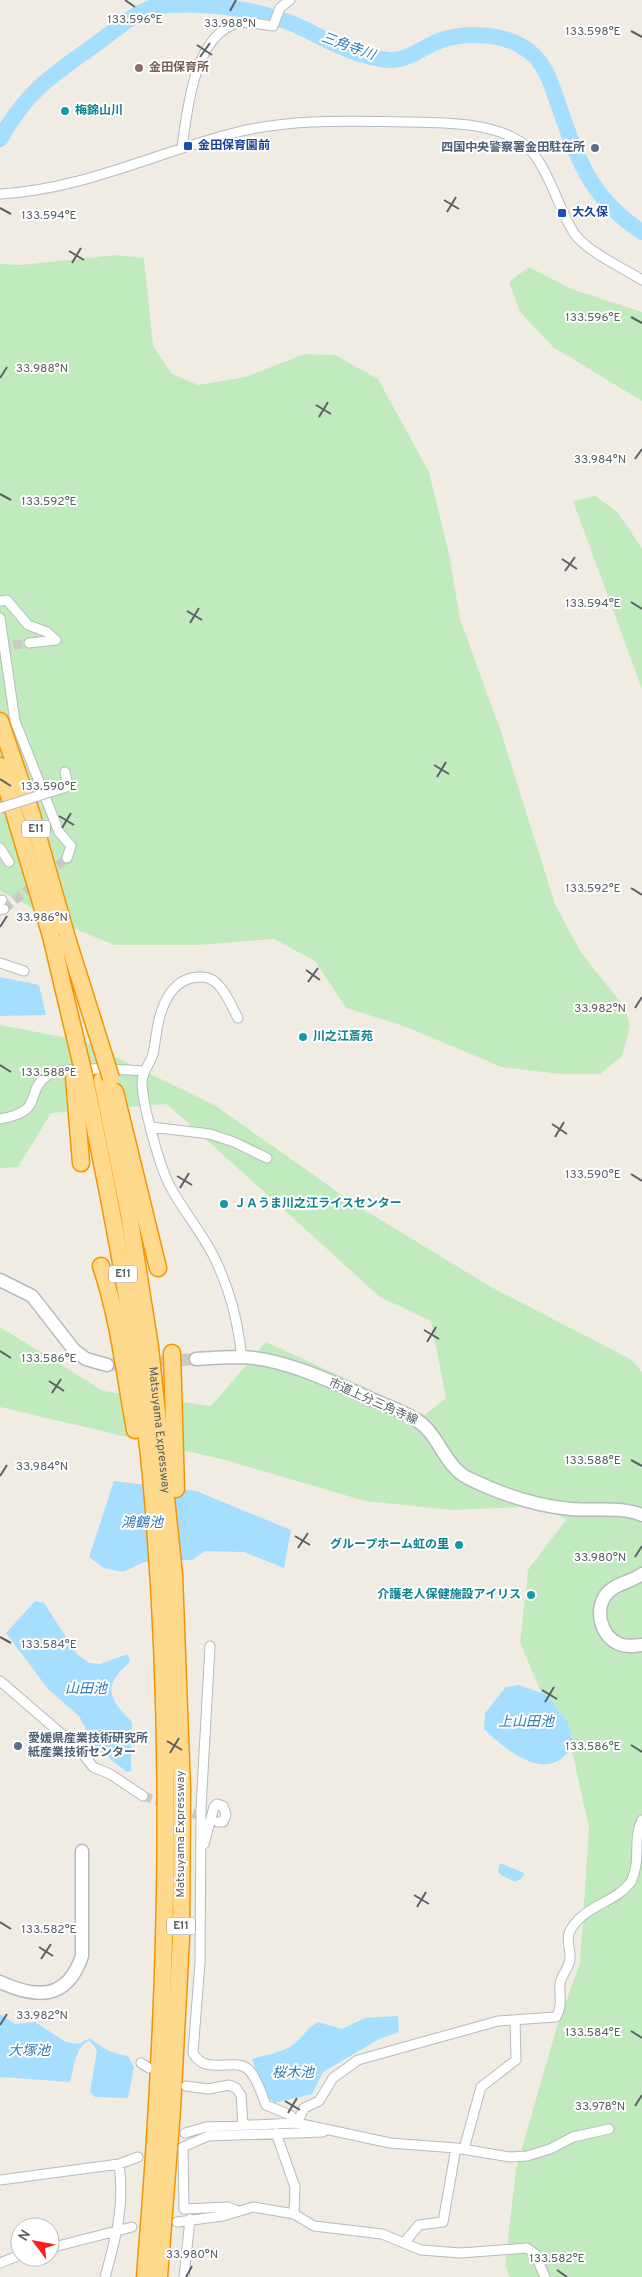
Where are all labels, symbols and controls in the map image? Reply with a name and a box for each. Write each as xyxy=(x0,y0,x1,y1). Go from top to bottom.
text: 133.596°E xyxy=(107,12,163,28)
text: 33.988°N xyxy=(204,16,256,32)
text: 133.598°E xyxy=(565,24,621,40)
water label: 三角寺川 xyxy=(319,29,379,65)
place label: 金田保育所 xyxy=(149,60,209,76)
marker: 金田保育所 xyxy=(133,62,145,74)
place label: 梅錦山川 xyxy=(75,103,123,119)
marker: 梅錦山川 xyxy=(59,105,71,117)
place label: 金田保育園前 xyxy=(198,138,270,154)
marker: 金田保育園前 xyxy=(182,140,194,152)
place label: 四国中央警察署金田駐在所 xyxy=(441,140,585,156)
marker: 四国中央警察署金田駐在所 xyxy=(589,142,601,154)
place label: 大久保 xyxy=(572,205,608,221)
marker: 大久保 xyxy=(556,207,568,219)
text: 133.594°E xyxy=(21,208,77,224)
text: 133.596°E xyxy=(565,310,621,326)
text: 33.988°N xyxy=(16,361,68,377)
text: 33.984°N xyxy=(574,452,626,468)
text: 133.592°E xyxy=(21,494,77,510)
text: 133.594°E xyxy=(565,596,621,612)
text: 133.590°E xyxy=(21,779,77,795)
road number: E11 xyxy=(22,821,50,838)
text: 133.592°E xyxy=(565,881,621,897)
text: 33.986°N xyxy=(16,910,68,926)
text: 33.982°N xyxy=(574,1001,626,1017)
place label: 川之江斎苑 xyxy=(313,1029,373,1045)
marker: 川之江斎苑 xyxy=(297,1031,309,1043)
text: 133.588°E xyxy=(21,1065,77,1081)
text: 133.590°E xyxy=(565,1167,621,1183)
place label: ＪＡうま川之江ライスセンター xyxy=(234,1196,402,1212)
marker: ＪＡうま川之江ライスセンター xyxy=(218,1198,230,1210)
road number: E11 xyxy=(109,1266,137,1282)
text: 133.586°E xyxy=(21,1351,77,1367)
street label: Matsuyama Expressway xyxy=(144,1366,173,1494)
street label: 市道上分三角寺線 xyxy=(326,1375,420,1429)
text: 133.588°E xyxy=(565,1453,621,1469)
text: 33.984°N xyxy=(16,1459,68,1475)
water label: 鴻鶴池 xyxy=(121,1515,165,1532)
place label: グループホーム虹の里 xyxy=(330,1537,449,1553)
marker: グループホーム虹の里 xyxy=(453,1539,465,1551)
text: 33.980°N xyxy=(574,1550,626,1566)
place label: 介護老人保健施設アイリス xyxy=(378,1587,521,1603)
marker: 介護老人保健施設アイリス xyxy=(525,1589,537,1601)
text: 133.584°E xyxy=(21,1637,77,1653)
water label: 山田池 xyxy=(65,1681,109,1698)
water label: 上山田池 xyxy=(498,1714,556,1731)
place label: 愛媛県産業技術研究所 紙産業技術センター xyxy=(28,1731,148,1761)
text: 133.586°E xyxy=(565,1739,621,1755)
marker: 愛媛県産業技術研究所 紙産業技術センター xyxy=(12,1740,24,1752)
street label: Matsuyama Expressway xyxy=(173,1770,189,1898)
road number: E11 xyxy=(167,1918,195,1934)
text: 133.582°E xyxy=(21,1922,77,1938)
text: 33.982°N xyxy=(16,2008,68,2024)
text: 133.584°E xyxy=(565,2025,621,2041)
water label: 大塚池 xyxy=(8,2043,52,2060)
water label: 桜木池 xyxy=(272,2065,316,2082)
text: 33.978°N xyxy=(575,2099,625,2115)
north arrow xyxy=(10,2217,60,2267)
text: N xyxy=(15,2227,35,2245)
text: 33.980°N xyxy=(166,2247,218,2263)
text: 133.582°E xyxy=(529,2251,585,2267)

